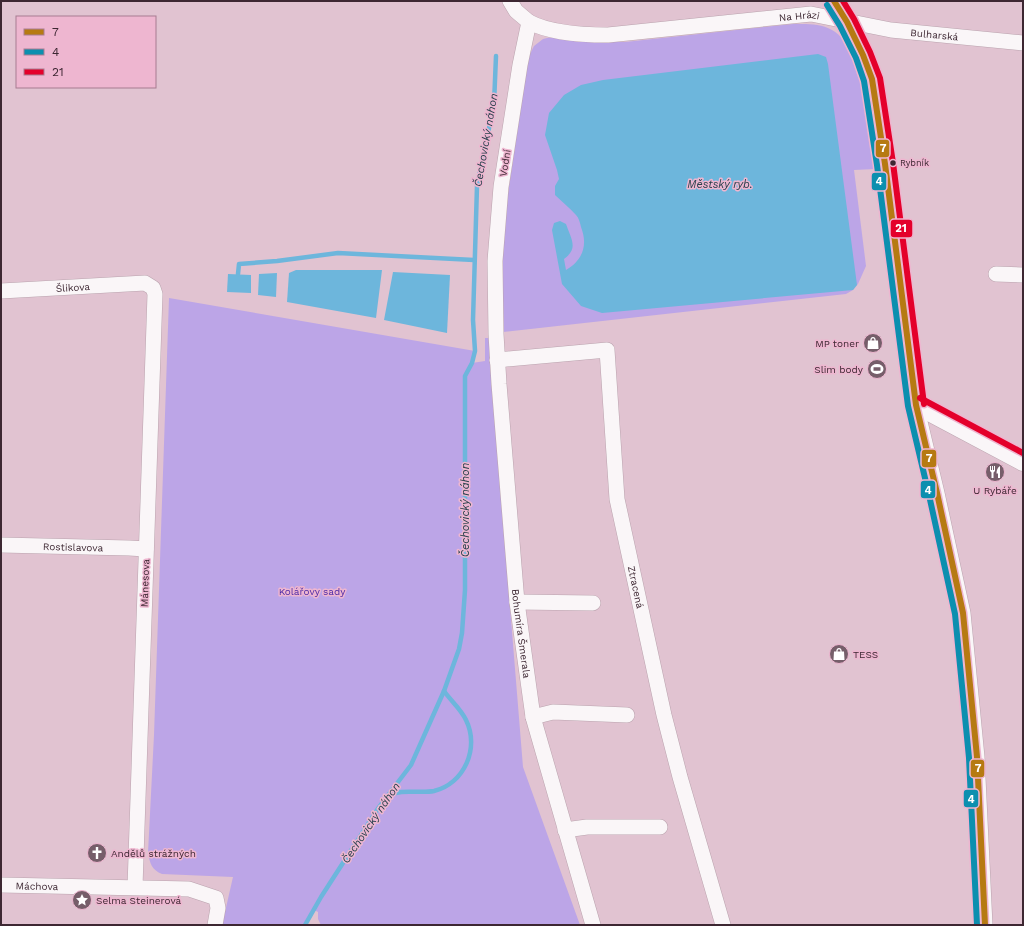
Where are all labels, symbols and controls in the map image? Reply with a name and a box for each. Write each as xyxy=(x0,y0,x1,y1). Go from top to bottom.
street label: Na Hrázi xyxy=(778,8,821,23)
legend xyxy=(16,16,156,88)
text: 7 xyxy=(52,25,59,39)
street label: Bulharská xyxy=(910,26,959,42)
text: 4 xyxy=(52,45,59,59)
text: 21 xyxy=(52,65,64,79)
water label: Čechovický náhon xyxy=(470,92,501,188)
line badge: 7 xyxy=(875,139,890,158)
text: 7 xyxy=(880,142,887,155)
street label: Vodní xyxy=(497,148,513,177)
marker: Rybník xyxy=(888,158,898,168)
place label: Rybník xyxy=(900,158,929,168)
line badge: 4 xyxy=(871,172,887,191)
text: 4 xyxy=(875,175,883,188)
water label: Městský ryb. xyxy=(687,178,753,191)
line badge: 21 xyxy=(890,219,913,238)
text: 21 xyxy=(895,222,907,235)
street label: Šlikova xyxy=(55,281,91,293)
shop icon: MP toner xyxy=(862,332,884,354)
place label: MP toner xyxy=(815,338,859,349)
sports icon: Slim body xyxy=(866,358,888,380)
place label: Slim body xyxy=(814,364,864,375)
line badge: 7 xyxy=(921,449,937,468)
text: 7 xyxy=(926,452,933,465)
restaurant icon: U Rybáře xyxy=(984,461,1006,483)
water label: Čechovický náhon xyxy=(458,463,472,557)
line badge: 4 xyxy=(920,480,936,499)
text: 4 xyxy=(924,484,932,497)
place label: U Rybáře xyxy=(973,485,1017,496)
street label: Rostislavova xyxy=(43,540,104,553)
street label: Mánesova xyxy=(139,558,151,607)
street label: Ztracená xyxy=(626,565,646,610)
park label: Kolářovy sady xyxy=(279,586,346,597)
street label: Bohumíra Šmerala xyxy=(510,588,533,679)
shop icon: TESS xyxy=(828,643,850,665)
place label: TESS xyxy=(853,649,878,660)
line badge: 7 xyxy=(970,759,985,778)
text: 7 xyxy=(975,762,982,775)
water label: Čechovický náhon xyxy=(338,780,403,866)
line badge: 4 xyxy=(963,789,979,808)
text: 4 xyxy=(967,793,975,806)
church icon: Andělů strážných xyxy=(86,842,108,864)
place label: Andělů strážných xyxy=(111,848,196,859)
street label: Máchova xyxy=(16,880,59,892)
place icon: Selma Steinerová xyxy=(71,889,93,911)
place label: Selma Steinerová xyxy=(96,895,182,906)

